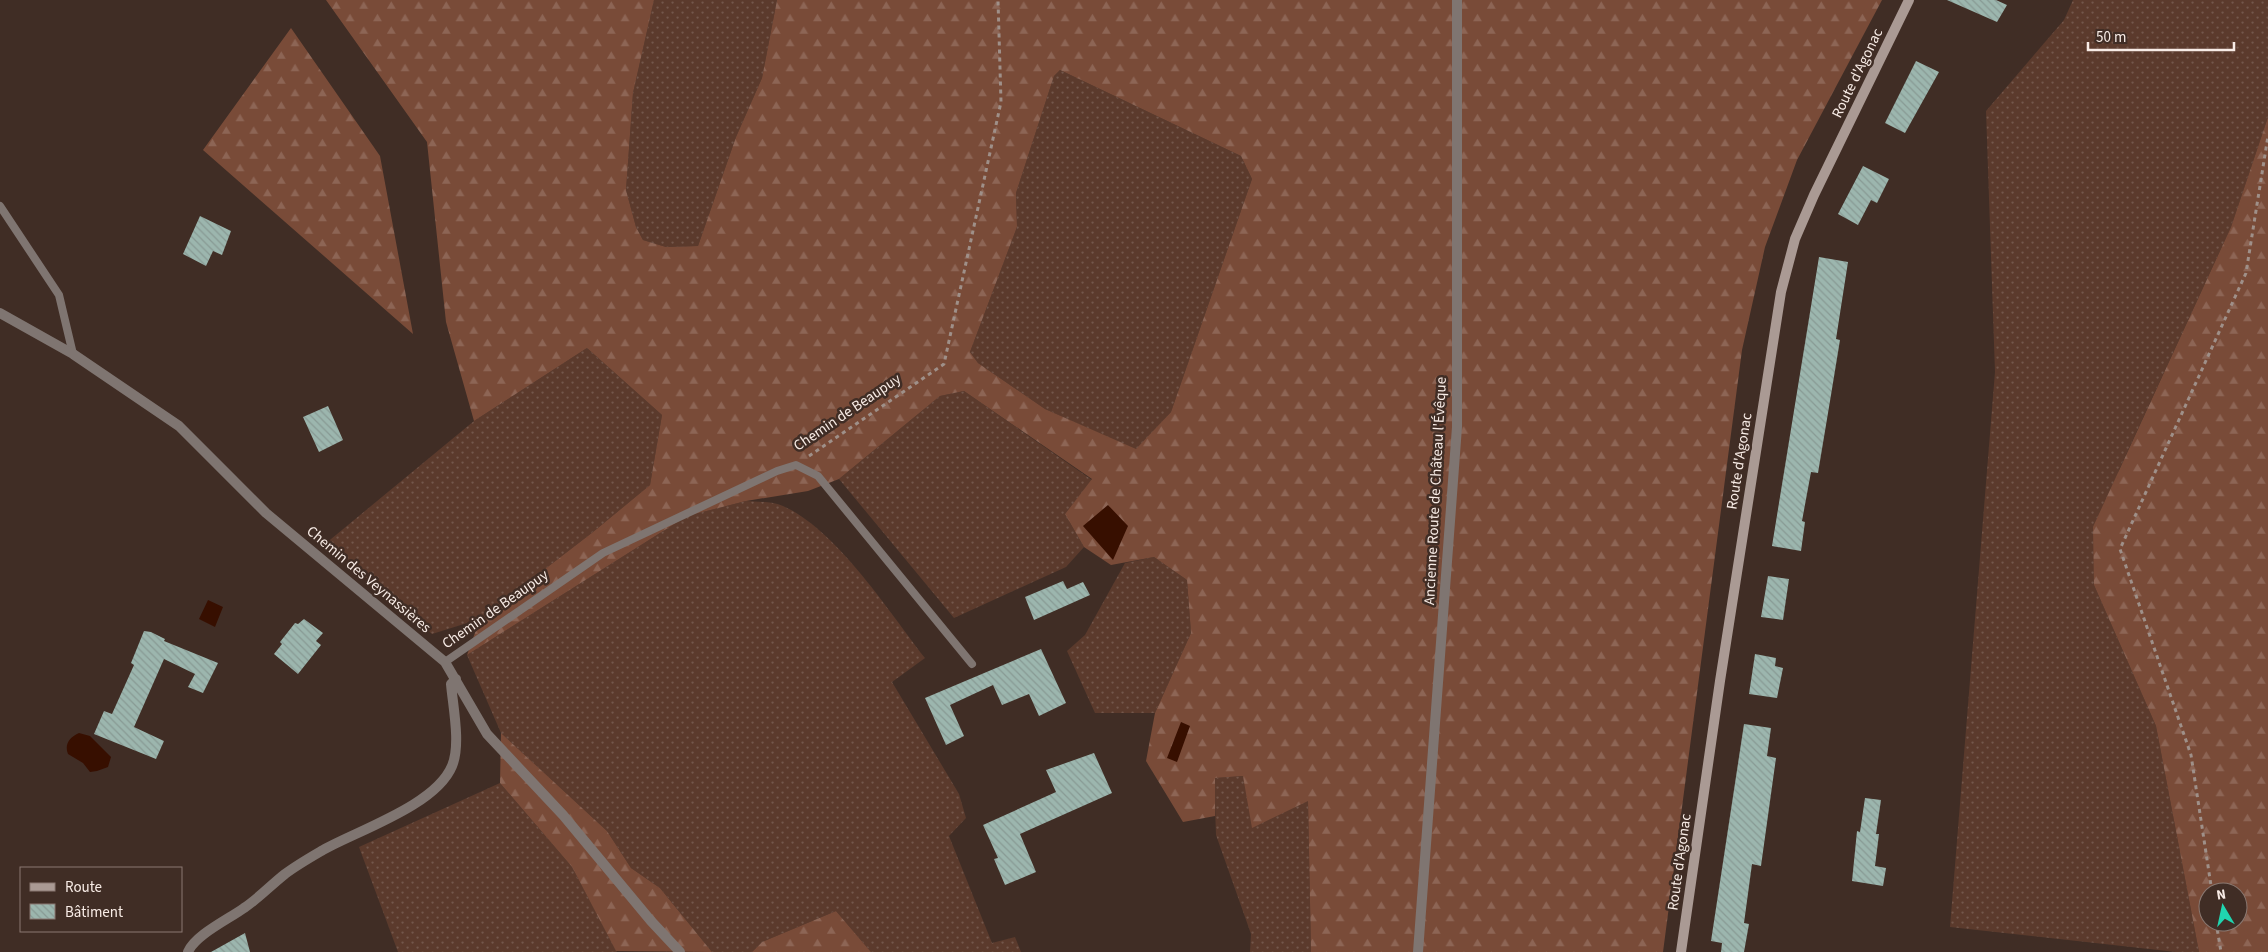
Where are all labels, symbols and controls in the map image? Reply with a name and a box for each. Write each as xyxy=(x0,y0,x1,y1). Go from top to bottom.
scale bar xyxy=(2088,20,2234,52)
street label: Route d'Agonac xyxy=(1827,25,1888,122)
text: 50 m xyxy=(2096,27,2126,48)
street label: Chemin de Beaupuy xyxy=(789,369,905,456)
street label: Ancienne Route de Château l'Évêque xyxy=(1419,376,1452,606)
street label: Route d'Agonac xyxy=(1721,411,1758,511)
street label: Chemin des Veynassières xyxy=(302,521,435,638)
street label: Chemin de Beaupuy xyxy=(438,565,553,654)
street label: Route d'Agonac xyxy=(1662,812,1697,912)
legend xyxy=(20,867,182,932)
text: Route xyxy=(65,877,102,898)
north arrow xyxy=(2198,882,2248,932)
text: N xyxy=(2215,885,2227,906)
text: Bâtiment xyxy=(65,902,123,923)

